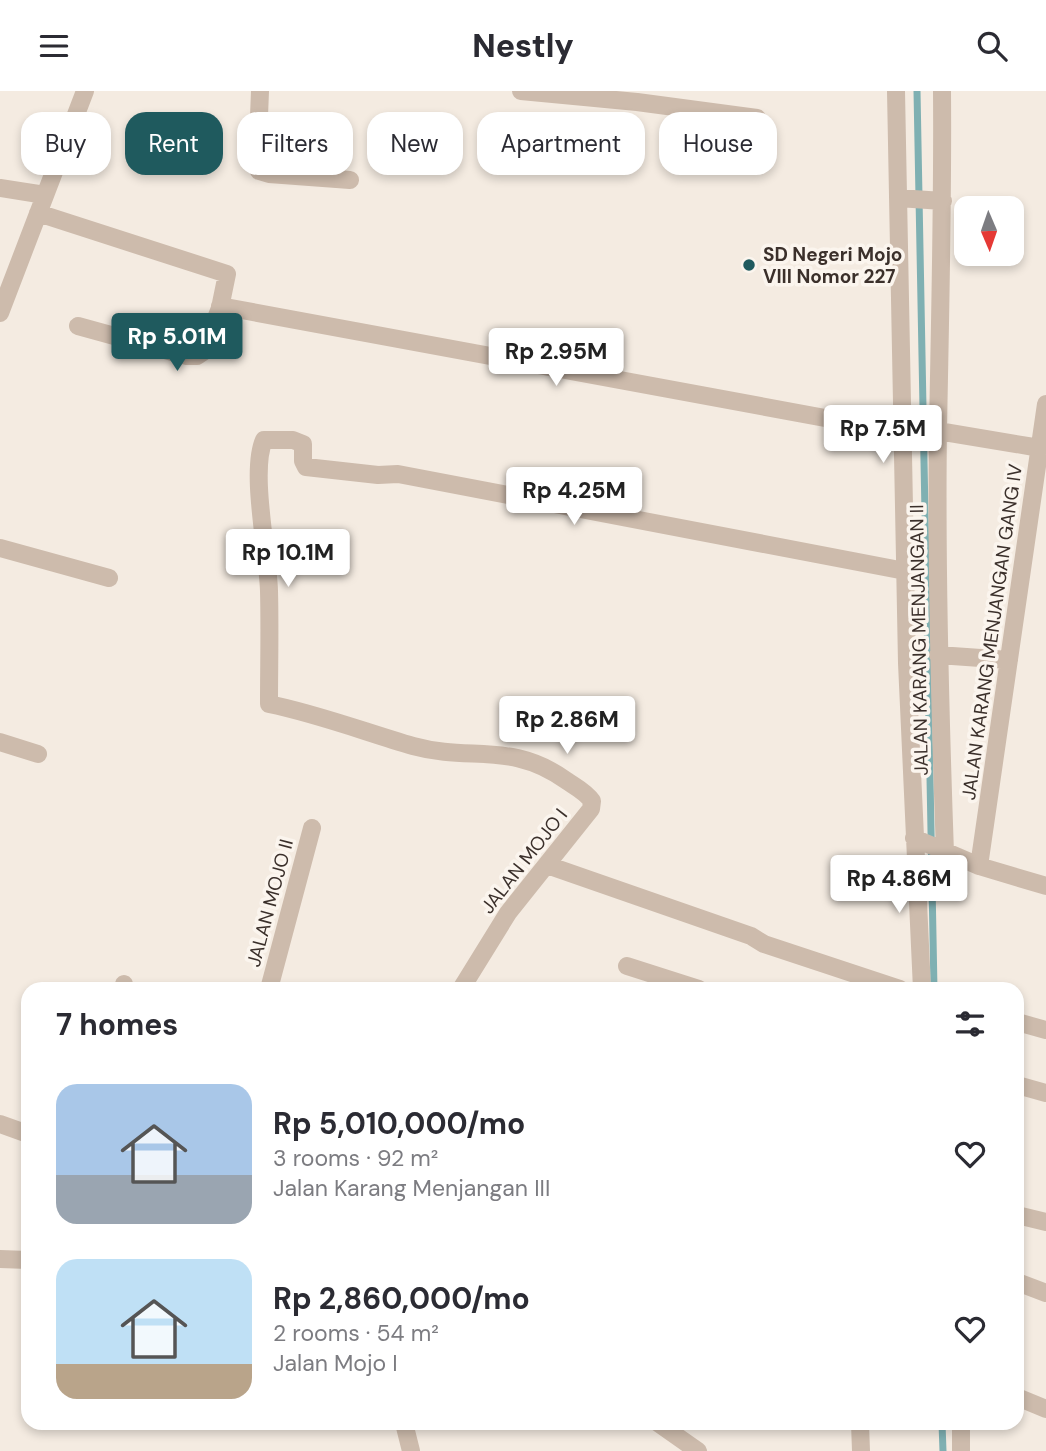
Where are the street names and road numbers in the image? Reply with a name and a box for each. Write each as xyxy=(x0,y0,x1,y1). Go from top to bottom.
street label: JALAN KARANG MENJANGAN GANG IV xyxy=(956,462,1028,802)
street label: JALAN KARANG MENJANGAN II xyxy=(904,504,934,776)
street label: JALAN MOJO I xyxy=(475,803,573,919)
street label: JALAN MOJO II xyxy=(241,836,299,970)

